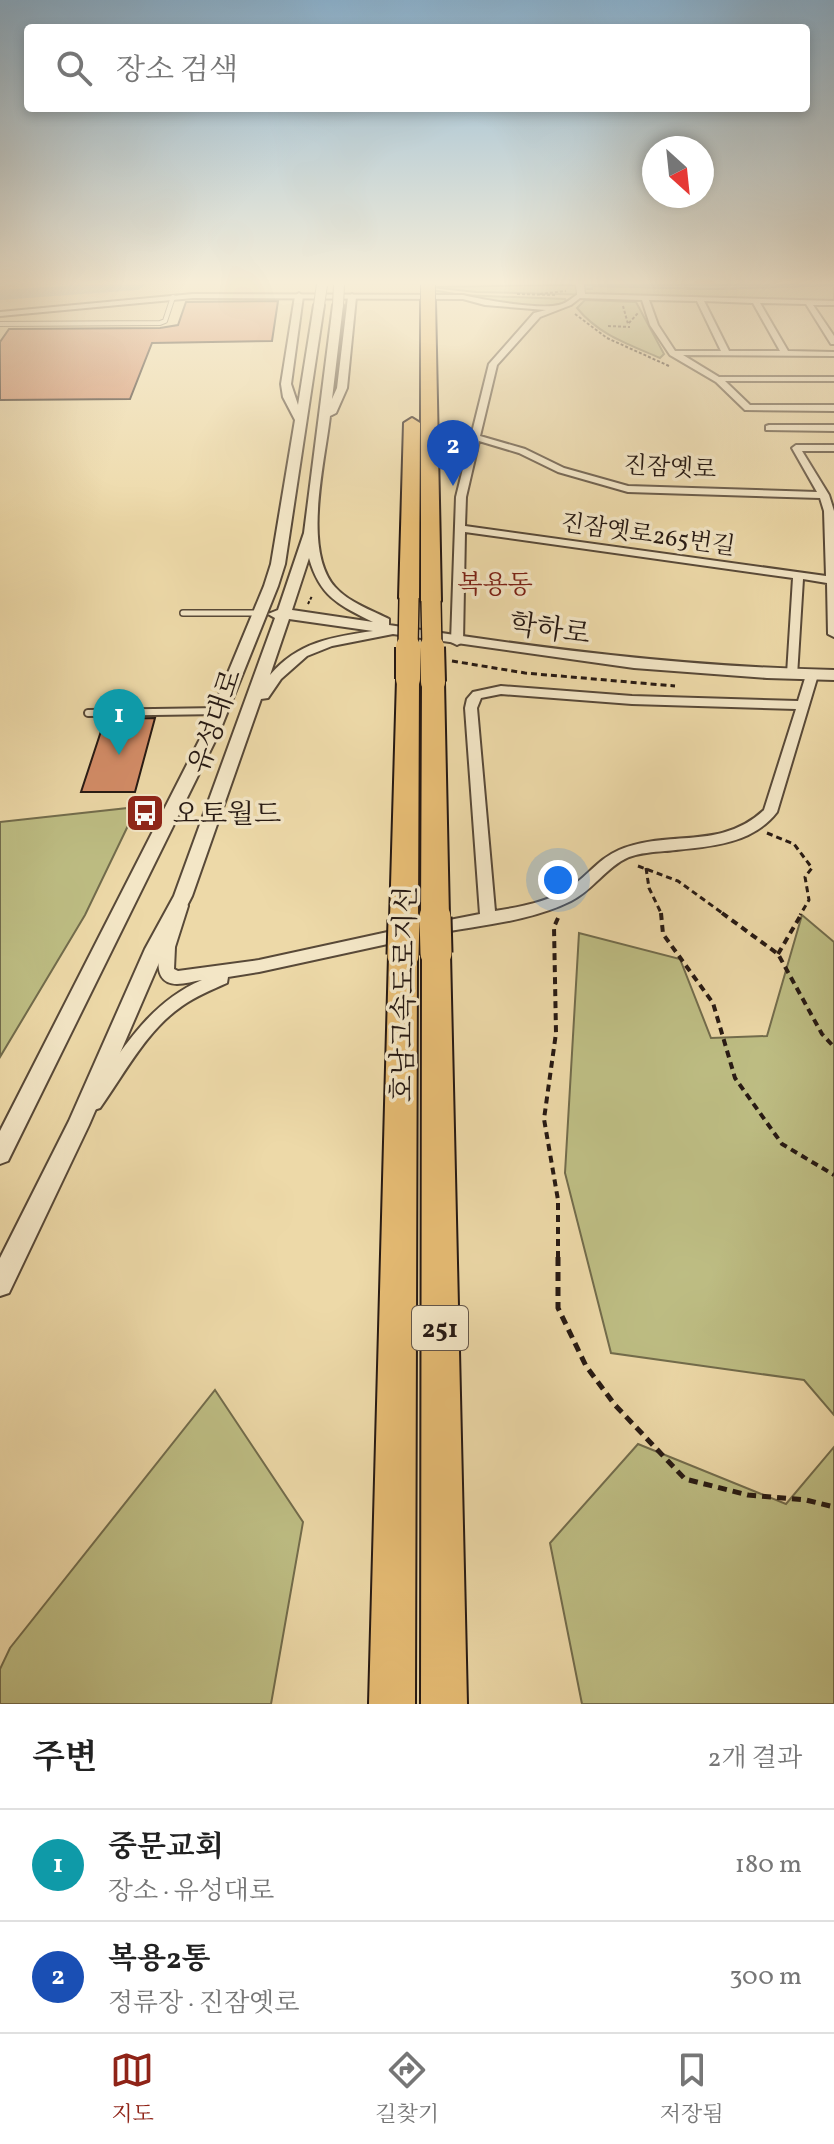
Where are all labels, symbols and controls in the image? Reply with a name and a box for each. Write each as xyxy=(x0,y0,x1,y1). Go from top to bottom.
search box xyxy=(24,24,810,112)
icon: search xyxy=(52,46,96,90)
text: 장소 검색 xyxy=(116,50,238,92)
north arrow xyxy=(642,136,714,208)
pin: 2 xyxy=(427,420,479,486)
street label: 진잠옛로 xyxy=(623,450,717,488)
street label: 진잠옛로265번길 xyxy=(558,507,737,565)
district label: 복용동 xyxy=(457,568,533,604)
street label: 학하로 xyxy=(507,606,593,655)
street label: 유성대로 xyxy=(180,664,252,779)
pin: 1 xyxy=(93,689,145,755)
bus stop icon: 오토월드 xyxy=(124,792,166,834)
place label: 오토월드 xyxy=(173,796,281,835)
your location xyxy=(538,860,578,900)
street label: 호남고속도로지선 xyxy=(384,886,427,1103)
road number: 251 xyxy=(412,1306,468,1350)
text: 주변 xyxy=(32,1736,98,1783)
text: 2개 결과 xyxy=(707,1741,802,1777)
text: 중문교회 xyxy=(108,1827,224,1869)
text: 1 xyxy=(53,1847,63,1883)
text: 180 m xyxy=(735,1847,802,1883)
text: 장소 · 유성대로 xyxy=(108,1874,274,1910)
text: 복용2통 xyxy=(108,1939,211,1981)
text: 2 xyxy=(51,1959,65,1995)
text: 300 m xyxy=(729,1959,802,1995)
text: 정류장 · 진잠옛로 xyxy=(108,1986,299,2022)
tab: 지도 xyxy=(110,2048,154,2131)
tab: 길찾기 xyxy=(375,2048,439,2131)
tab: 저장됨 xyxy=(660,2048,724,2131)

